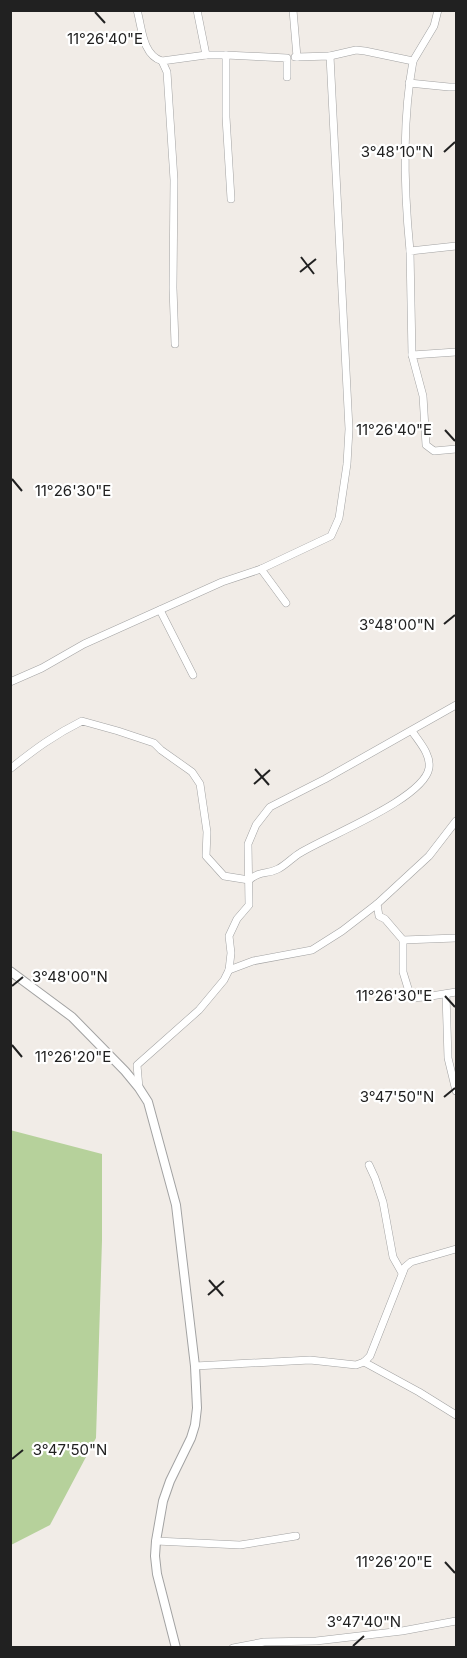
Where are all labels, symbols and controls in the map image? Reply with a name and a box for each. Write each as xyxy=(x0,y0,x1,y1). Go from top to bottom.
text: 11°26'40"E xyxy=(67,29,143,48)
text: 3°48'10"N xyxy=(361,142,433,161)
text: 11°26'40"E xyxy=(356,420,432,439)
text: 11°26'30"E xyxy=(35,481,111,500)
text: 3°48'00"N xyxy=(359,615,435,634)
text: 3°48'00"N xyxy=(32,967,108,986)
text: 11°26'30"E xyxy=(356,986,432,1005)
text: 11°26'20"E xyxy=(35,1047,111,1066)
text: 3°47'50"N xyxy=(360,1087,434,1106)
text: 3°47'50"N xyxy=(33,1440,107,1459)
text: 11°26'20"E xyxy=(356,1552,432,1571)
text: 3°47'40"N xyxy=(327,1612,401,1631)

